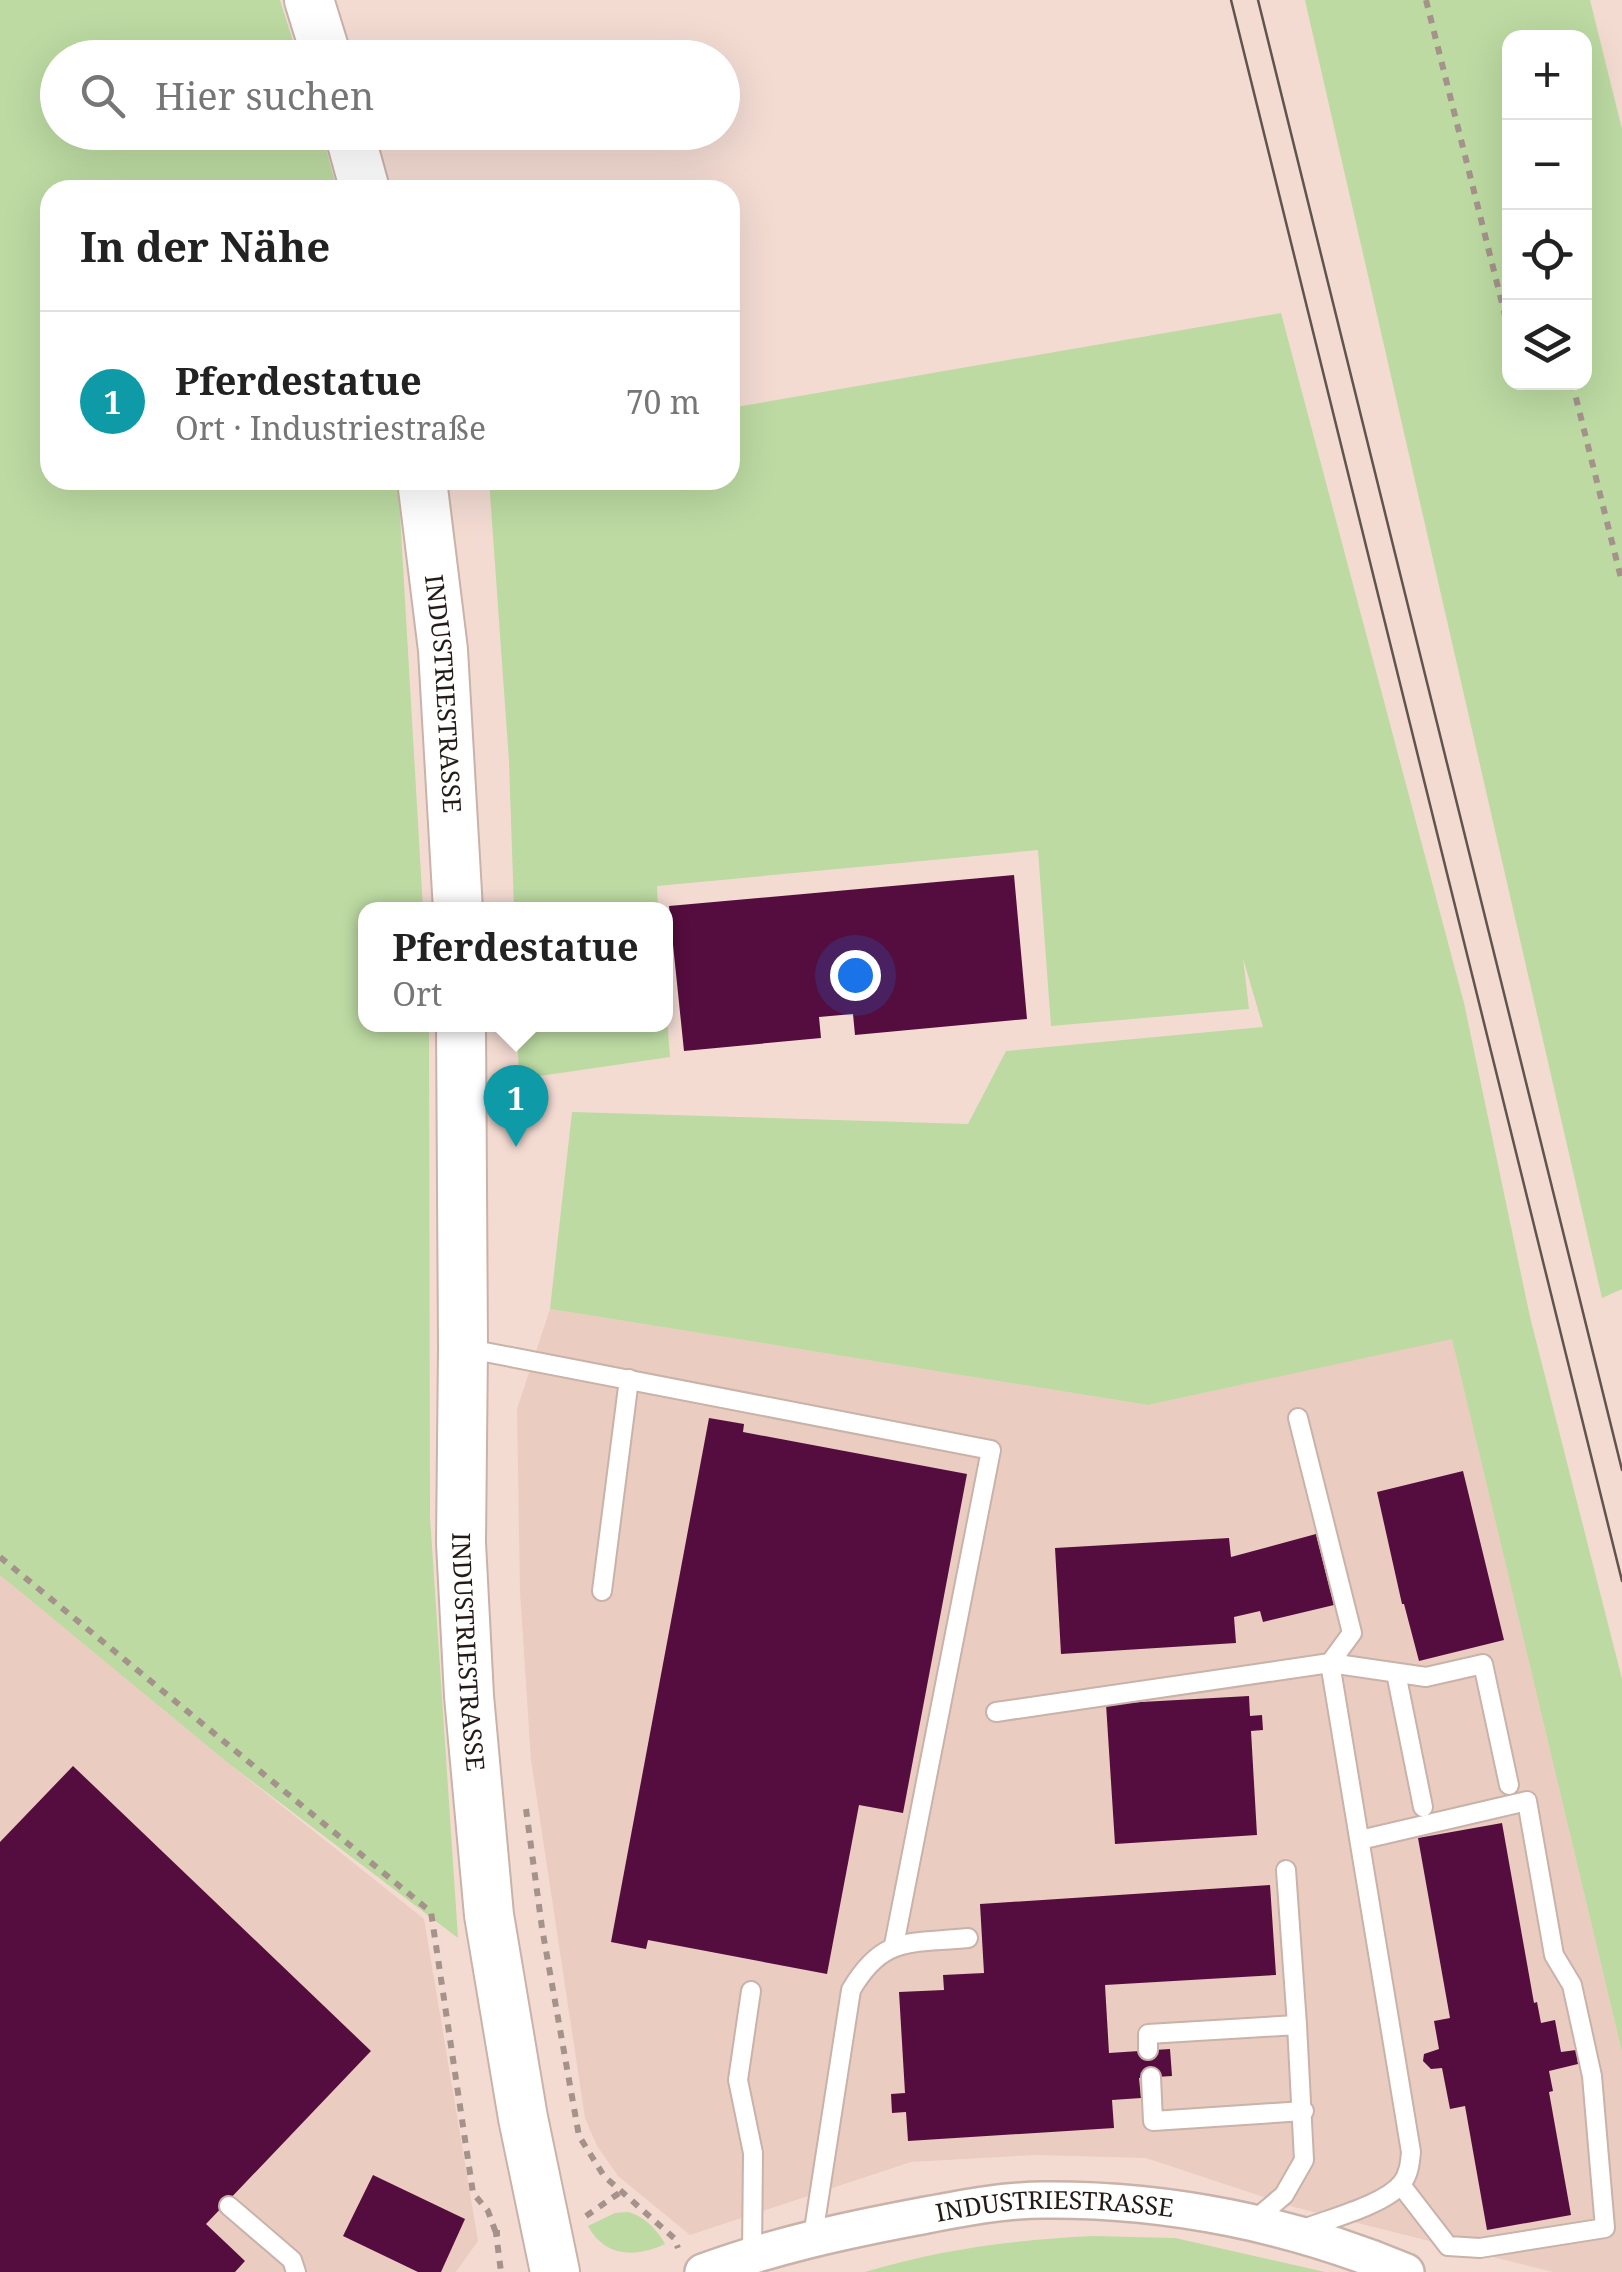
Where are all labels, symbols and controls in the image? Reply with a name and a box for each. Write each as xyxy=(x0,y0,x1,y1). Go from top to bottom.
map controls xyxy=(1502,30,1592,390)
button: + xyxy=(1502,30,1592,120)
search box xyxy=(40,40,740,150)
icon: search xyxy=(75,68,130,123)
text: Hier suchen xyxy=(155,69,374,121)
button: − xyxy=(1502,120,1592,210)
button: locate xyxy=(1502,210,1592,300)
text: In der Nähe xyxy=(80,217,330,274)
button: layers xyxy=(1502,300,1592,390)
text: Pferdestatue xyxy=(175,354,422,406)
text: 1 xyxy=(103,380,122,423)
text: 70 m xyxy=(626,380,700,423)
text: Ort · Industriestraße xyxy=(175,406,486,449)
street label: INDUSTRIESTRASSE xyxy=(418,572,470,814)
popup xyxy=(358,902,673,1032)
text: Pferdestatue xyxy=(392,920,639,972)
your location xyxy=(830,950,881,1001)
text: Ort xyxy=(392,972,442,1015)
pin: 1 xyxy=(484,1064,548,1147)
street label: INDUSTRIESTRASSE xyxy=(445,1532,494,1773)
street label: INDUSTRIESTRASSE xyxy=(932,2182,1176,2229)

